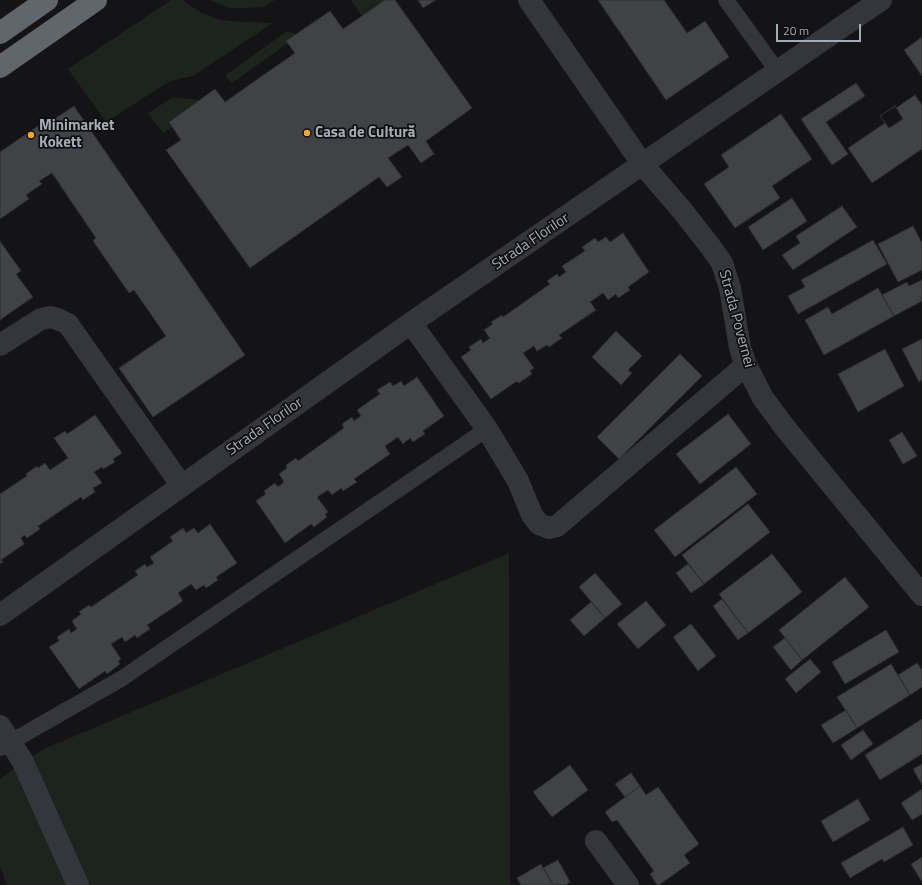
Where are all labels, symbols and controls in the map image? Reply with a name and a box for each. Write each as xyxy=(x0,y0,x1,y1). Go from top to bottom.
scale bar xyxy=(778,16,863,42)
text: 20 m xyxy=(783,21,809,40)
place label: Minimarket Kokett xyxy=(39,117,114,152)
place label: Casa de Cultură xyxy=(315,124,415,142)
marker: Casa de Cultură xyxy=(302,128,312,138)
marker: Minimarket Kokett xyxy=(26,130,36,140)
street label: Strada Florilor xyxy=(489,210,573,274)
street label: Strada Povernei xyxy=(714,268,758,370)
street label: Strada Florilor xyxy=(223,394,307,460)

